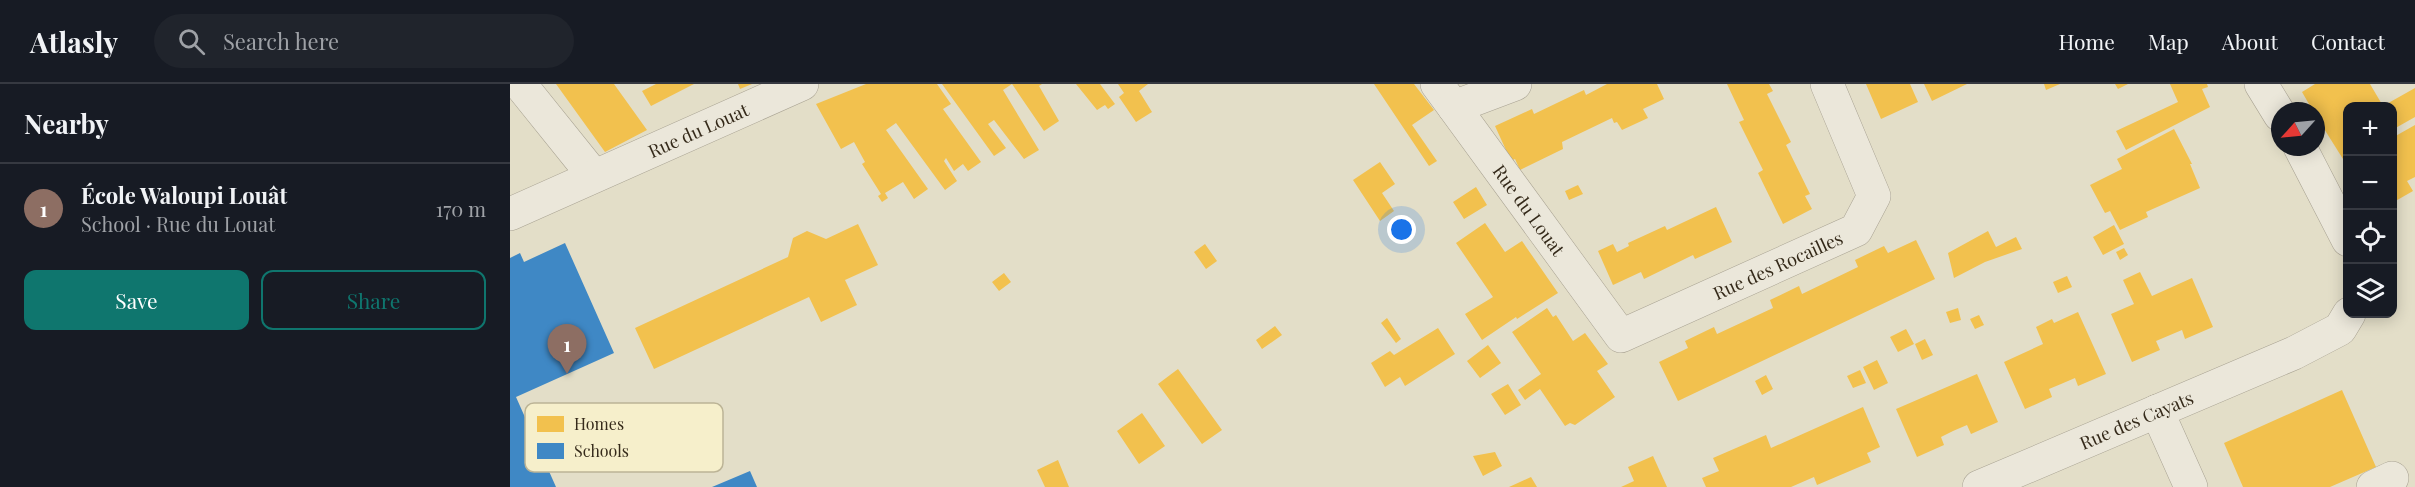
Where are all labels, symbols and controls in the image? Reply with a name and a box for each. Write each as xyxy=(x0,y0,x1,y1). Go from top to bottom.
search box xyxy=(154,14,574,68)
text: Atlasly xyxy=(30,23,118,60)
icon: search xyxy=(175,25,208,58)
text: Search here xyxy=(223,26,339,56)
text: Home xyxy=(2059,27,2115,55)
text: Map xyxy=(2148,27,2189,55)
text: About xyxy=(2222,27,2278,55)
text: Contact xyxy=(2311,27,2385,55)
street label: Rue du Louat xyxy=(644,97,753,163)
north arrow xyxy=(2271,102,2325,156)
map controls xyxy=(2343,102,2397,318)
button: + xyxy=(2343,102,2397,156)
text: Nearby xyxy=(24,106,109,141)
button: − xyxy=(2343,156,2397,210)
street label: Rue du Louat xyxy=(1488,160,1571,261)
text: École Waloupi Louât xyxy=(81,180,287,210)
text: 1 xyxy=(40,195,47,222)
text: 170 m xyxy=(436,195,486,222)
text: School · Rue du Louat xyxy=(81,210,275,237)
button: locate xyxy=(2343,210,2397,264)
your location xyxy=(1387,215,1416,244)
street label: Rue des Rocailles xyxy=(1709,226,1846,305)
button: layers xyxy=(2343,264,2397,318)
button: Save xyxy=(24,270,249,330)
button: Share xyxy=(261,270,486,330)
pin: 1 xyxy=(548,324,586,374)
street label: Rue des Cayats xyxy=(2076,385,2197,455)
legend xyxy=(525,403,723,472)
text: Homes xyxy=(574,413,624,434)
text: Schools xyxy=(574,440,629,461)

